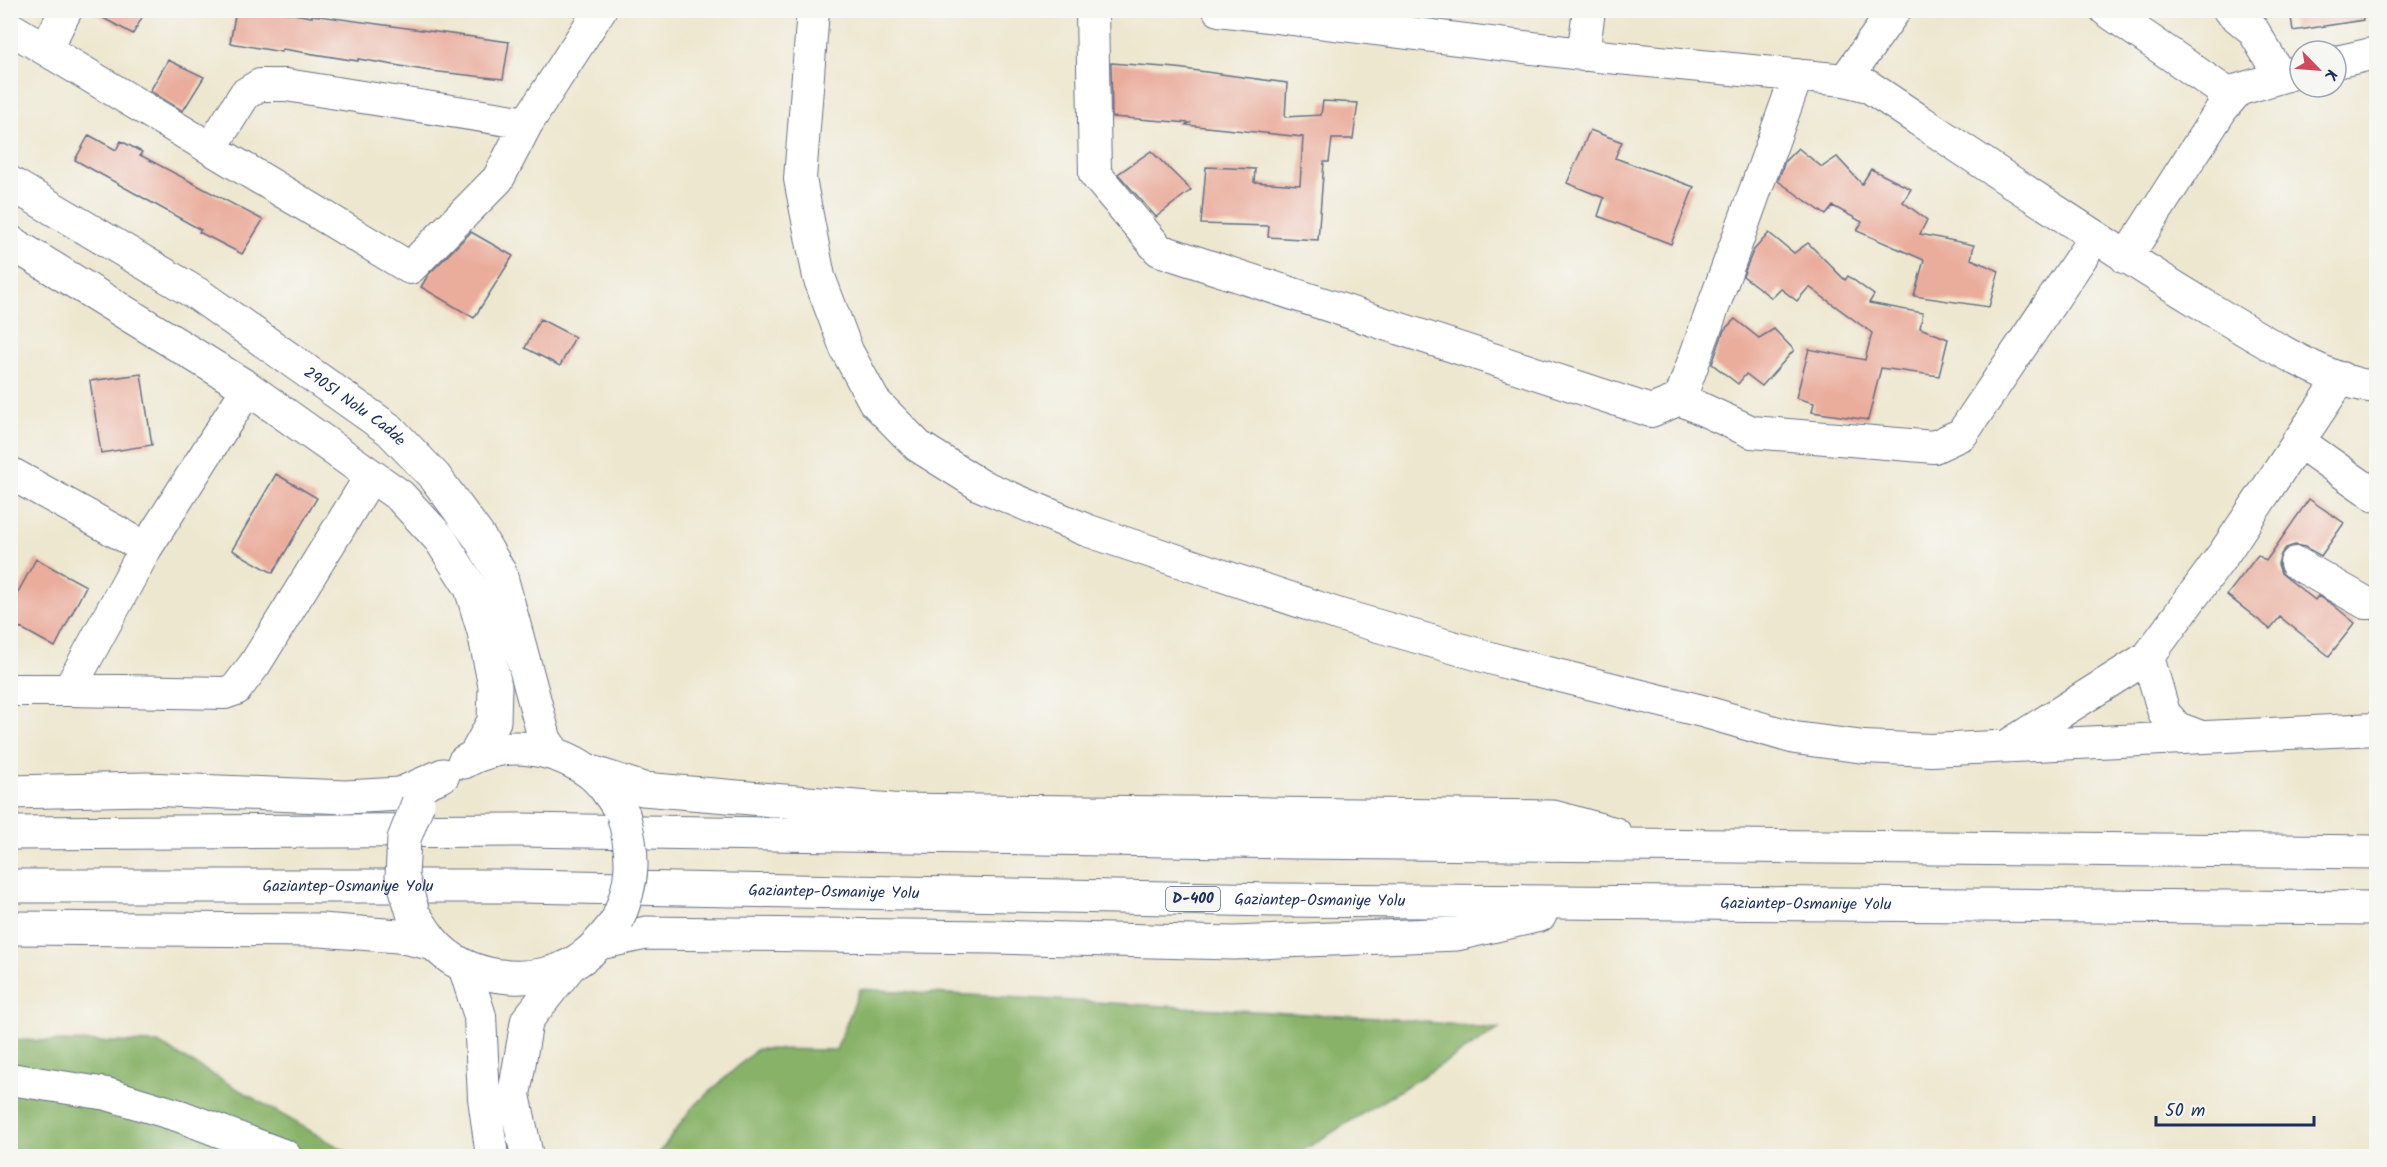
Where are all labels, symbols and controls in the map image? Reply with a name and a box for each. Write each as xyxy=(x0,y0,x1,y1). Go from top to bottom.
north arrow xyxy=(2288,39,2348,99)
text: K xyxy=(2317,65,2344,85)
street label: 29051 Nolu Cadde xyxy=(298,360,412,452)
street label: Gaziantep-Osmaniye Yolu xyxy=(262,874,434,899)
street label: Gaziantep-Osmaniye Yolu xyxy=(748,878,920,906)
road number: D-400 xyxy=(1166,887,1220,911)
street label: Gaziantep-Osmaniye Yolu xyxy=(1234,887,1406,913)
street label: Gaziantep-Osmaniye Yolu xyxy=(1720,891,1892,917)
scale bar xyxy=(2156,1089,2314,1127)
text: 50 m xyxy=(2165,1097,2205,1126)

